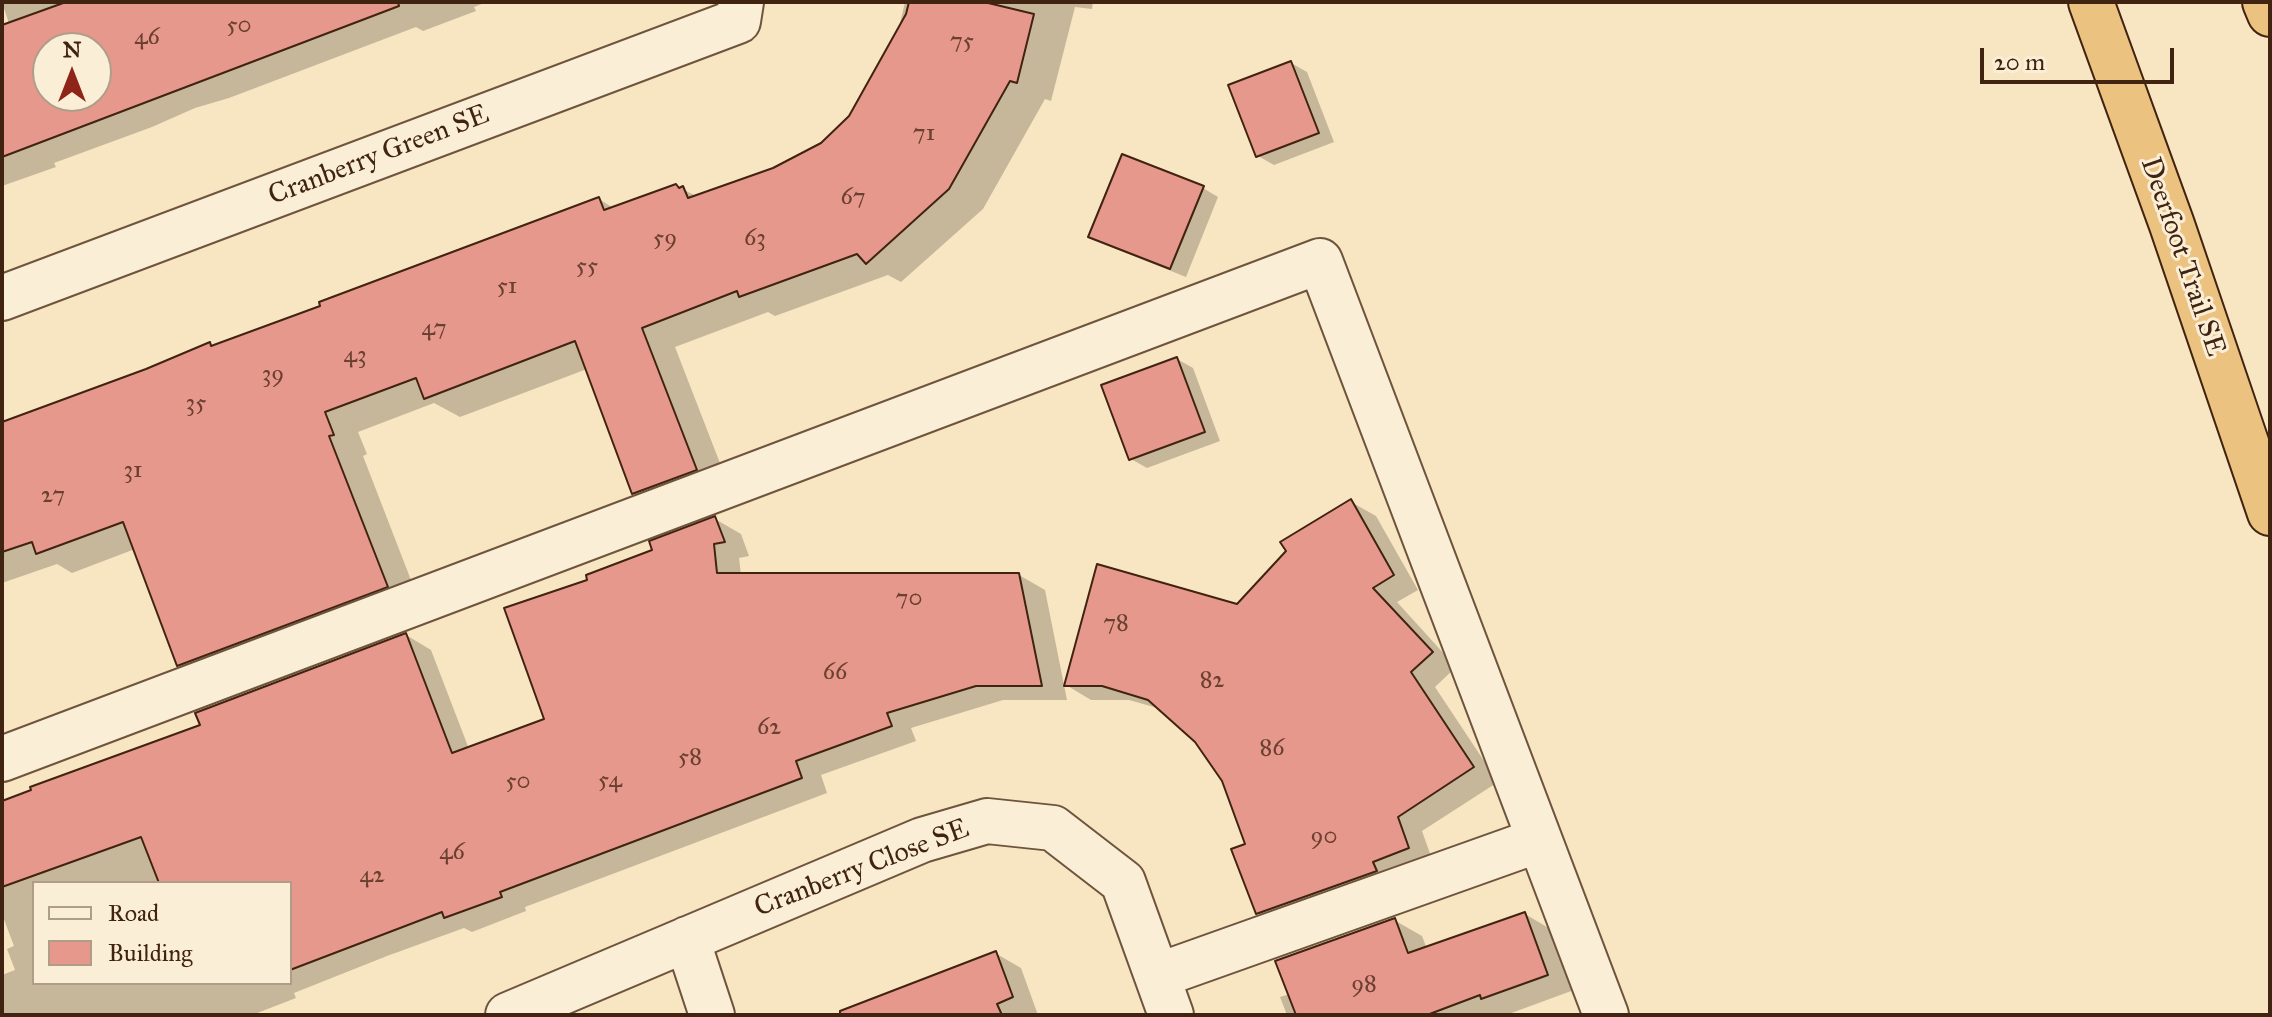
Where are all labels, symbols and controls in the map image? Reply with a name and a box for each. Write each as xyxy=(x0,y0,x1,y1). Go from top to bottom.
house number: 50 xyxy=(226,12,252,40)
house number: 46 xyxy=(134,24,160,52)
house number: 75 xyxy=(950,28,974,56)
north arrow xyxy=(32,32,112,112)
scale bar xyxy=(1984,32,2178,82)
text: N xyxy=(63,36,81,63)
text: 20 m xyxy=(1994,47,2045,77)
street label: Cranberry Green SE xyxy=(264,99,494,213)
house number: 71 xyxy=(913,120,935,148)
street label: Deerfoot Trail SE xyxy=(2132,153,2232,361)
house number: 67 xyxy=(840,184,866,212)
house number: 59 xyxy=(653,225,677,253)
house number: 63 xyxy=(744,225,766,253)
house number: 55 xyxy=(576,253,598,281)
house number: 51 xyxy=(497,273,517,301)
house number: 47 xyxy=(421,315,447,343)
house number: 43 xyxy=(344,342,366,370)
house number: 39 xyxy=(262,361,284,389)
house number: 35 xyxy=(186,390,206,418)
house number: 31 xyxy=(123,457,143,485)
house number: 27 xyxy=(41,482,65,510)
house number: 70 xyxy=(896,585,922,613)
house number: 78 xyxy=(1103,610,1129,638)
house number: 66 xyxy=(823,659,847,687)
house number: 82 xyxy=(1200,667,1224,695)
house number: 62 xyxy=(757,714,781,742)
house number: 86 xyxy=(1259,735,1285,763)
house number: 58 xyxy=(678,744,702,772)
house number: 54 xyxy=(598,767,622,795)
house number: 50 xyxy=(505,768,531,796)
street label: Cranberry Close SE xyxy=(750,813,974,925)
house number: 90 xyxy=(1311,823,1337,851)
house number: 46 xyxy=(439,839,465,867)
house number: 42 xyxy=(359,862,385,890)
legend xyxy=(32,881,292,985)
text: Road xyxy=(108,898,159,928)
text: Building xyxy=(108,938,193,968)
house number: 98 xyxy=(1351,971,1377,999)

